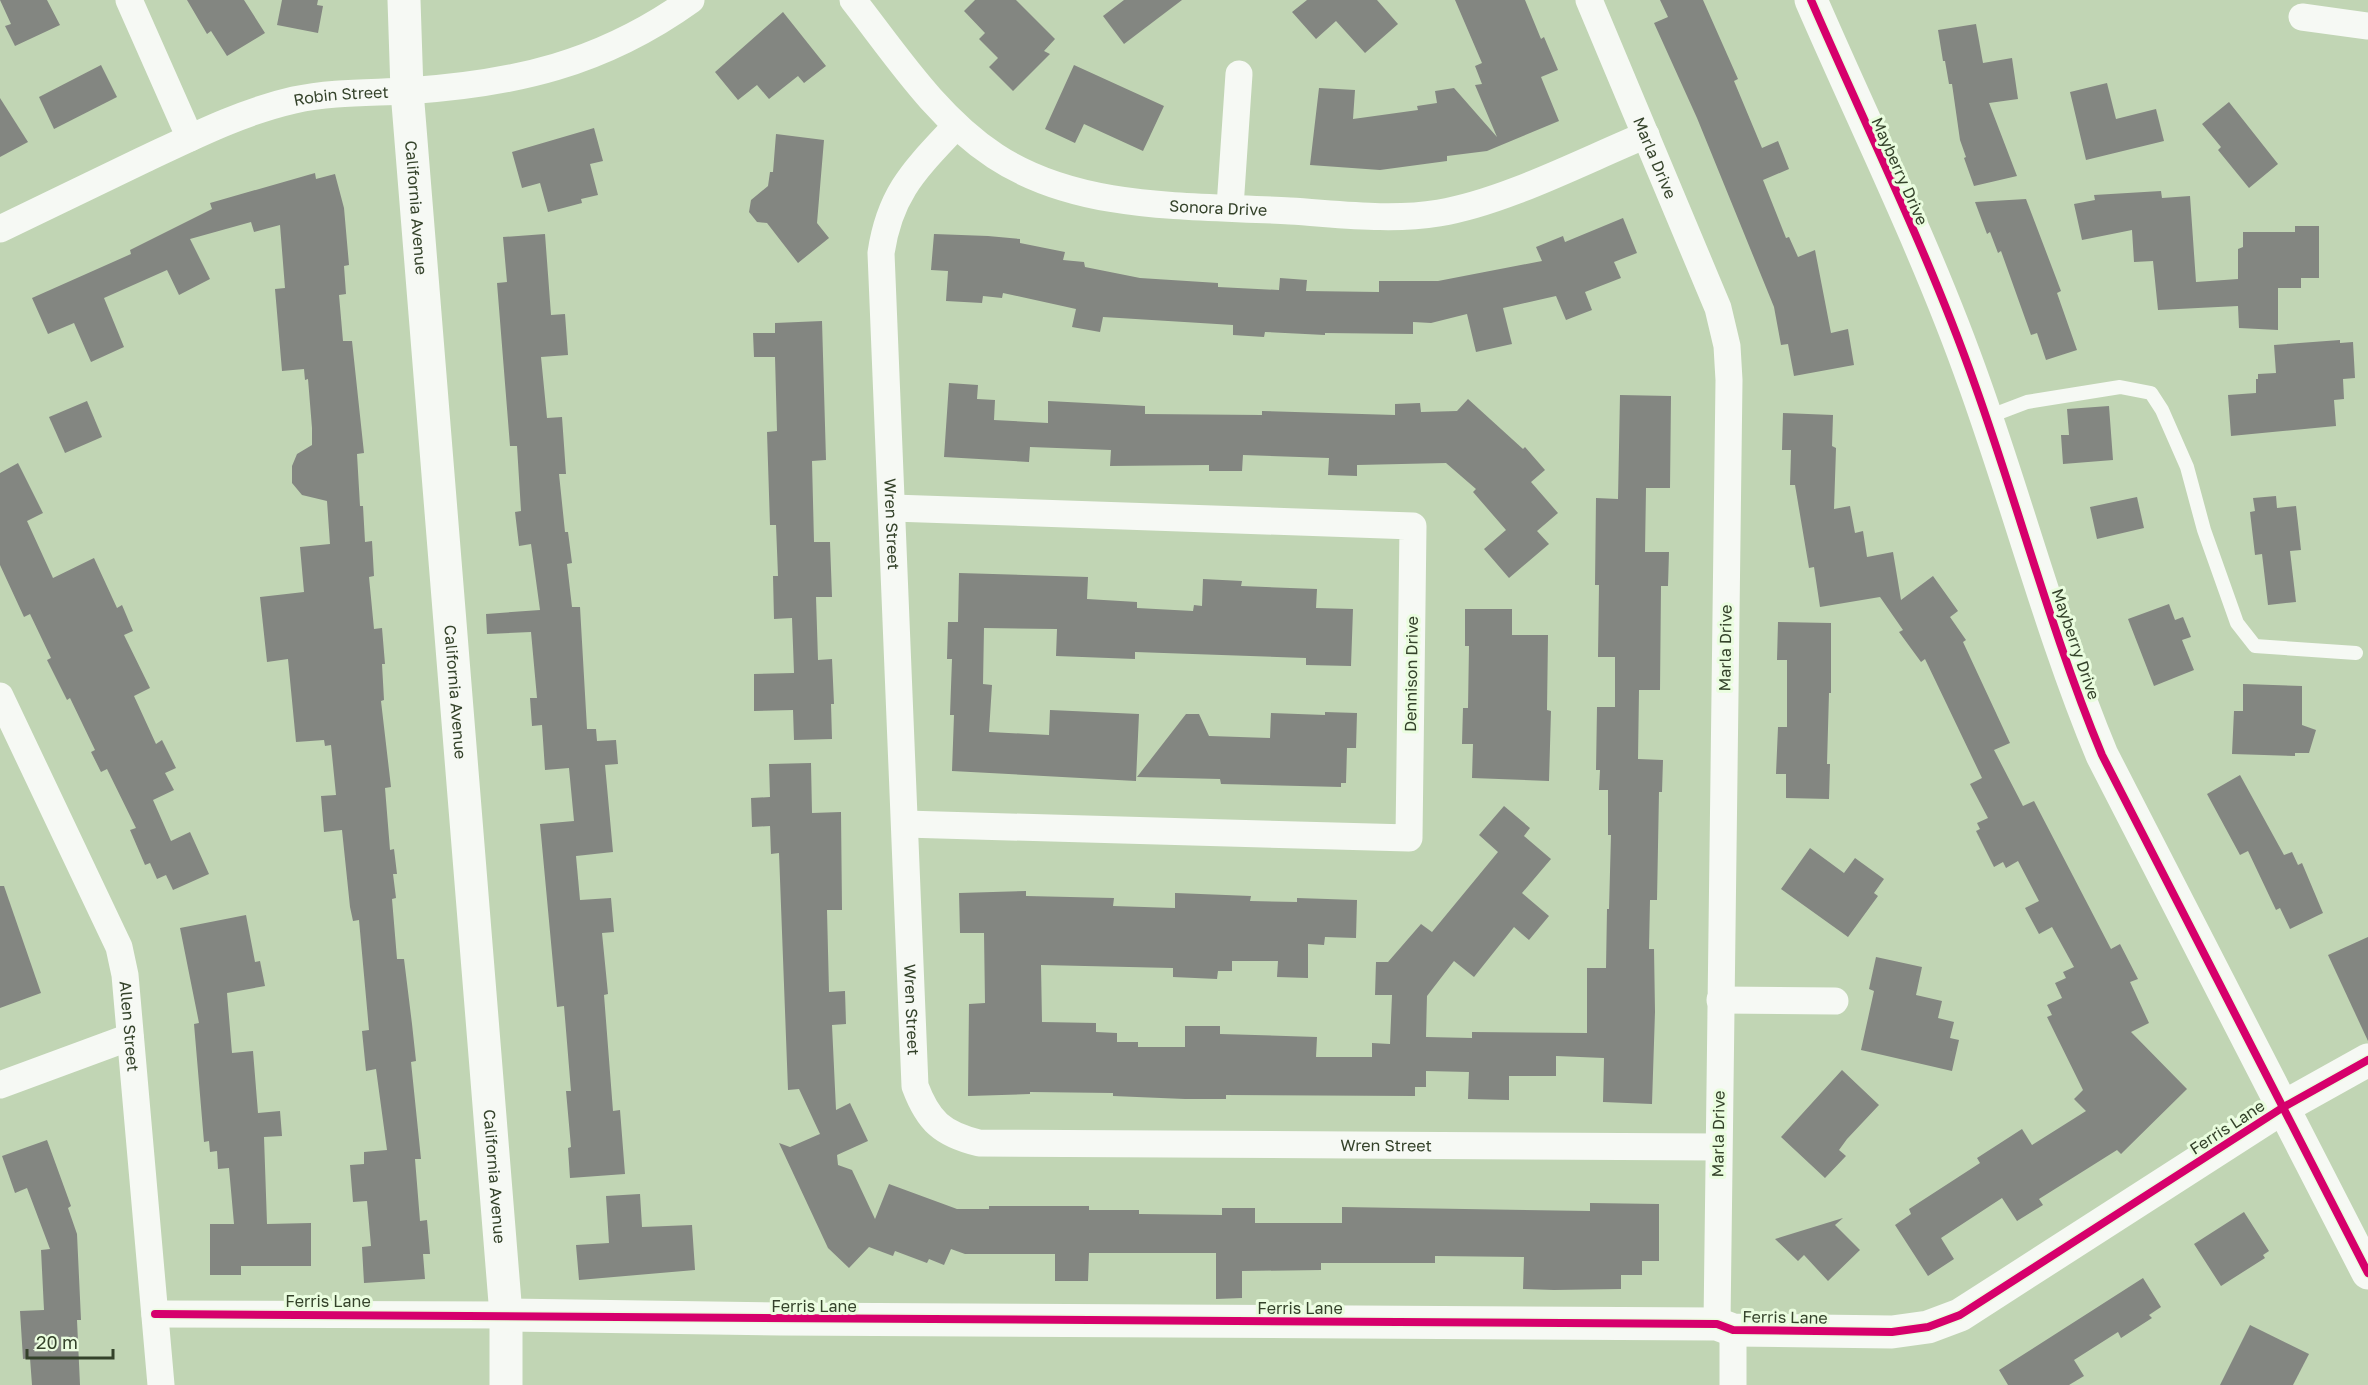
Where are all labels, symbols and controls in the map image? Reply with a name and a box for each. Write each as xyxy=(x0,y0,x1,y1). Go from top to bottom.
street label: Robin Street xyxy=(292,82,389,110)
street label: Marla Drive xyxy=(1629,114,1681,202)
street label: Mayberry Drive xyxy=(1867,114,1933,228)
street label: California Avenue xyxy=(401,140,432,275)
street label: Sonora Drive xyxy=(1168,195,1268,220)
street label: Wren Street xyxy=(880,478,904,570)
street label: Mayberry Drive xyxy=(2048,586,2104,702)
street label: Marla Drive xyxy=(1714,604,1736,692)
street label: Dennison Drive xyxy=(1400,616,1422,732)
street label: California Avenue xyxy=(440,624,471,760)
street label: Wren Street xyxy=(900,964,924,1056)
street label: Allen Street xyxy=(116,980,143,1073)
street label: Marla Drive xyxy=(1707,1090,1729,1178)
street label: Ferris Lane xyxy=(2186,1095,2268,1159)
street label: California Avenue xyxy=(479,1109,510,1244)
street label: Wren Street xyxy=(1340,1135,1432,1155)
street label: Ferris Lane xyxy=(285,1291,371,1311)
street label: Ferris Lane xyxy=(771,1296,857,1316)
street label: Ferris Lane xyxy=(1257,1298,1343,1318)
street label: Ferris Lane xyxy=(1742,1306,1828,1328)
scale bar xyxy=(27,1322,112,1360)
text: 20 m xyxy=(36,1331,78,1353)

